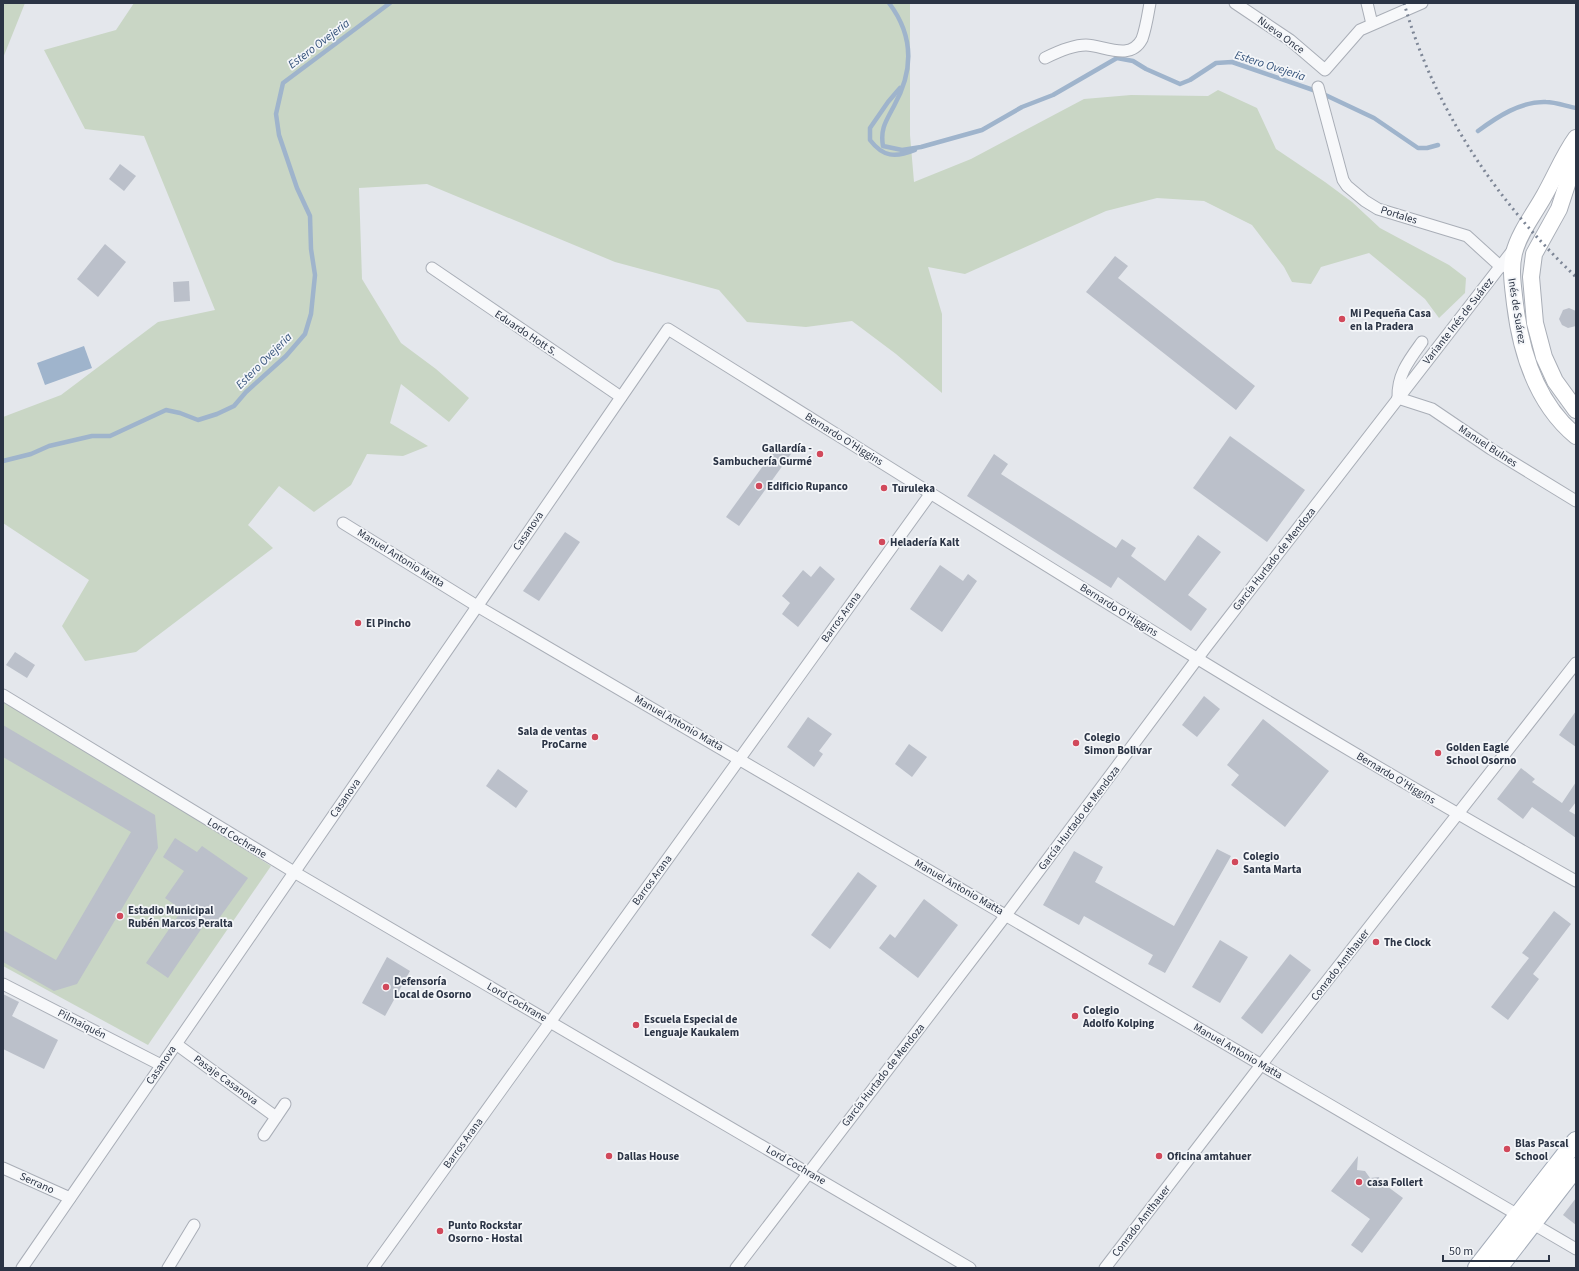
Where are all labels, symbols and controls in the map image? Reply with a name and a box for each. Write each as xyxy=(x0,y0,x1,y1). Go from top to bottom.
street label: Nueva Once xyxy=(1254,13,1308,58)
water label: Estero Ovejeria xyxy=(284,15,354,73)
water label: Estero Ovejeria xyxy=(1232,47,1308,86)
street label: Portales xyxy=(1379,202,1420,228)
street label: Variante Inés de Suárez xyxy=(1419,274,1497,368)
street label: Inés de Suárez xyxy=(1504,277,1530,345)
place label: Mi Pequeña Casa en la Pradera xyxy=(1350,306,1431,334)
street label: Eduardo Hott S. xyxy=(492,307,560,360)
marker: Mi Pequeña Casa en la Pradera xyxy=(1337,314,1347,324)
water label: Estero Ovejeria xyxy=(232,329,296,393)
street label: Bernardo O'Higgins xyxy=(802,409,886,469)
street label: Manuel Bulnes xyxy=(1456,421,1521,471)
place label: Gallardía - Sambuchería Gurmé xyxy=(713,441,812,469)
marker: Gallardía - Sambuchería Gurmé xyxy=(815,449,825,459)
place label: Edificio Rupanco xyxy=(767,479,848,494)
marker: Edificio Rupanco xyxy=(754,481,764,491)
place label: Turuleka xyxy=(892,481,935,496)
marker: Turuleka xyxy=(879,483,889,493)
street label: García Hurtado de Mendoza xyxy=(1229,504,1319,614)
street label: Casanova xyxy=(509,509,547,553)
street label: Manuel Antonio Matta xyxy=(354,525,448,591)
place label: Heladería Kalt xyxy=(890,535,960,550)
marker: Heladería Kalt xyxy=(877,537,887,547)
street label: Bernardo O'Higgins xyxy=(1077,580,1161,640)
street label: Barros Arana xyxy=(818,589,864,645)
place label: El Pincho xyxy=(366,616,411,631)
marker: El Pincho xyxy=(353,618,363,628)
street label: Manuel Antonio Matta xyxy=(632,691,726,755)
place label: Sala de ventas ProCarne xyxy=(517,724,587,752)
place label: Colegio Simon Bolivar xyxy=(1084,730,1152,758)
marker: Sala de ventas ProCarne xyxy=(590,732,600,742)
marker: Colegio Simon Bolivar xyxy=(1071,738,1081,748)
place label: Golden Eagle School Osorno xyxy=(1446,740,1516,768)
street label: Bernardo O'Higgins xyxy=(1354,748,1439,808)
marker: Golden Eagle School Osorno xyxy=(1433,748,1443,758)
street label: García Hurtado de Mendoza xyxy=(1035,763,1123,873)
street label: Casanova xyxy=(326,776,364,820)
street label: Lord Cochrane xyxy=(204,814,270,862)
place label: Colegio Santa Marta xyxy=(1243,849,1302,877)
street label: Barros Arana xyxy=(629,852,675,908)
street label: Manuel Antonio Matta xyxy=(912,855,1006,919)
marker: Colegio Santa Marta xyxy=(1230,857,1240,867)
place label: Estadio Municipal Rubén Marcos Peralta xyxy=(128,903,233,931)
marker: Estadio Municipal Rubén Marcos Peralta xyxy=(115,911,125,921)
street label: Conrado Amthauer xyxy=(1307,926,1373,1004)
place label: The Clock xyxy=(1384,935,1431,950)
marker: The Clock xyxy=(1371,937,1381,947)
place label: Defensoría Local de Osorno xyxy=(394,974,471,1002)
street label: Lord Cochrane xyxy=(484,979,550,1026)
marker: Defensoría Local de Osorno xyxy=(381,982,391,992)
place label: Colegio Adolfo Kolping xyxy=(1082,1003,1154,1031)
street label: Pilmaiquén xyxy=(55,1005,109,1043)
marker: Colegio Adolfo Kolping xyxy=(1070,1011,1080,1021)
place label: Escuela Especial de Lenguaje Kaukalem xyxy=(644,1012,739,1040)
street label: Manuel Antonio Matta xyxy=(1191,1019,1285,1083)
marker: Escuela Especial de Lenguaje Kaukalem xyxy=(631,1020,641,1030)
street label: García Hurtado de Mendoza xyxy=(838,1020,928,1130)
street label: Casanova xyxy=(142,1042,180,1088)
street label: Pasaje Casanova xyxy=(191,1052,261,1108)
street label: Barros Arana xyxy=(440,1115,486,1171)
place label: Blas Pascal School xyxy=(1515,1136,1569,1164)
street label: Lord Cochrane xyxy=(763,1142,829,1189)
marker: Blas Pascal School xyxy=(1502,1144,1512,1154)
place label: Dallas House xyxy=(617,1149,680,1164)
place label: Oficina amtahuer xyxy=(1167,1149,1252,1164)
marker: Dallas House xyxy=(604,1151,614,1161)
marker: Oficina amtahuer xyxy=(1154,1151,1164,1161)
street label: Serrano xyxy=(17,1169,57,1197)
place label: casa Follert xyxy=(1367,1175,1424,1190)
marker: casa Follert xyxy=(1354,1177,1364,1187)
street label: Conrado Amthauer xyxy=(1108,1182,1174,1260)
place label: Punto Rockstar Osorno - Hostal xyxy=(448,1218,523,1246)
marker: Punto Rockstar Osorno - Hostal xyxy=(435,1226,445,1236)
scale bar xyxy=(1443,1237,1549,1263)
text: 50 m xyxy=(1449,1243,1473,1260)

